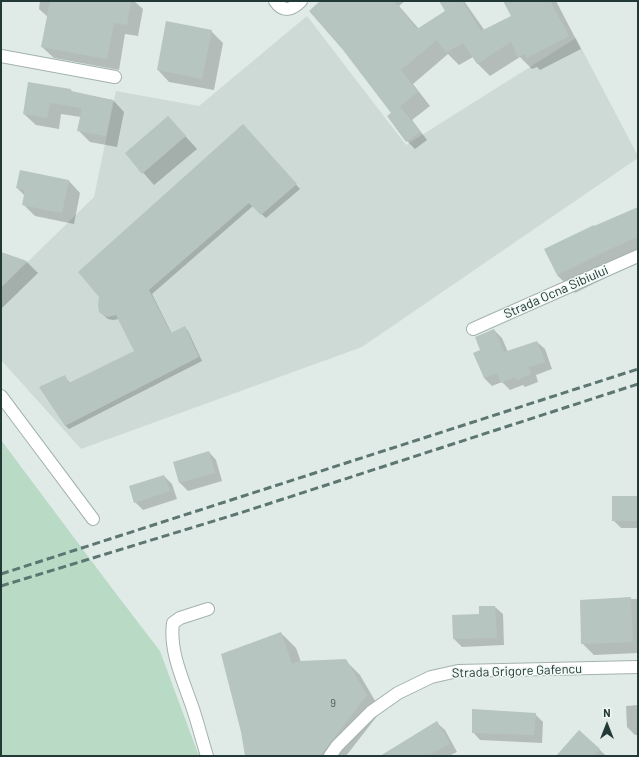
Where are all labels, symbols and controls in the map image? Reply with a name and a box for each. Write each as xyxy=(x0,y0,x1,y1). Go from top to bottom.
street label: Strada Ocna Sibiului xyxy=(501,262,611,322)
street label: Strada Grigore Gafencu xyxy=(452,661,582,681)
house number: 9 xyxy=(330,696,336,710)
north arrow xyxy=(587,705,627,745)
text: N xyxy=(603,706,611,719)

